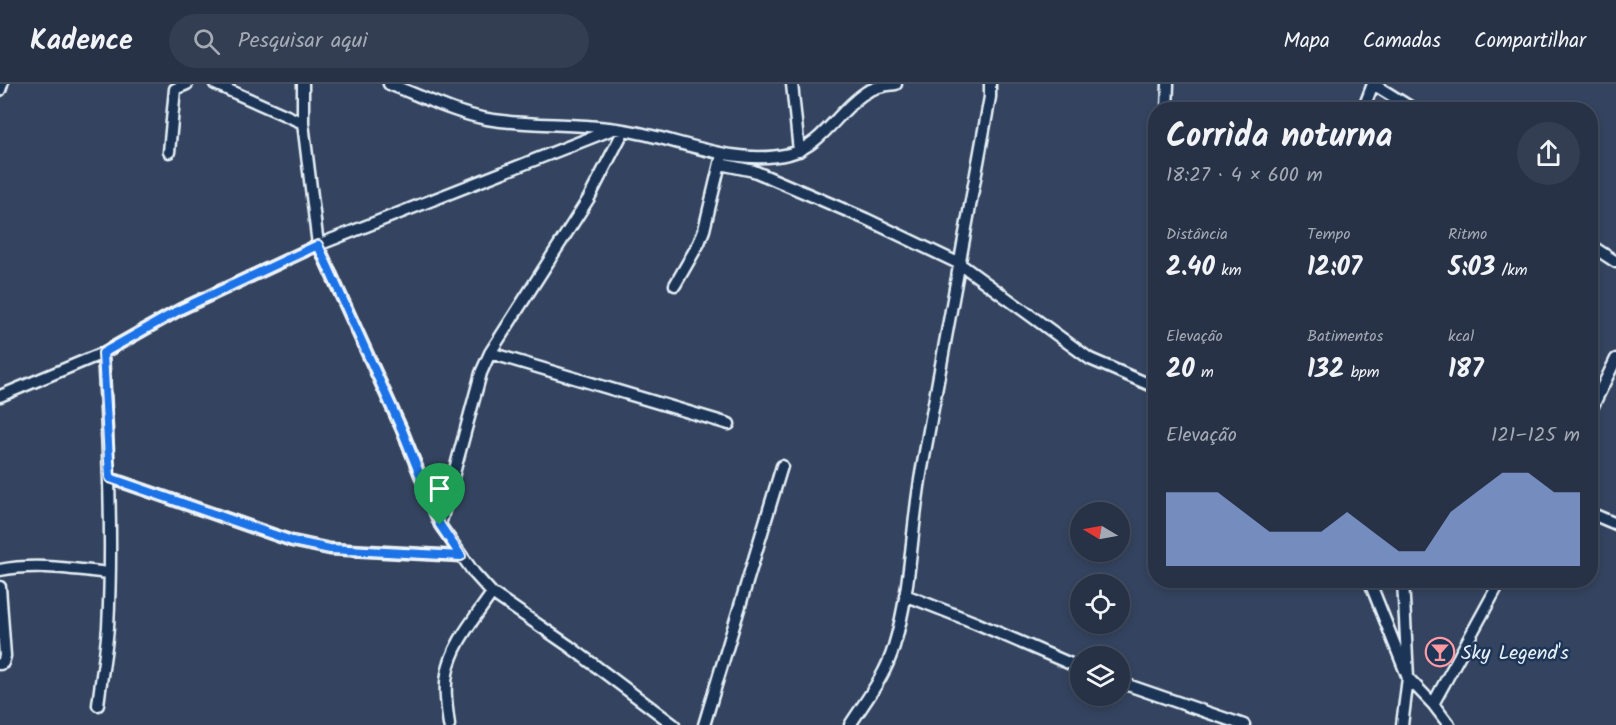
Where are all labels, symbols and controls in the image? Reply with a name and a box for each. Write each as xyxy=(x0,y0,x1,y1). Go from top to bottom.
search box xyxy=(169,14,589,68)
text: Kadence xyxy=(30,19,133,64)
text: Pesquisar aqui xyxy=(238,24,368,59)
icon: search xyxy=(190,25,223,58)
text: Mapa xyxy=(1283,25,1330,58)
text: Camadas xyxy=(1363,25,1441,58)
text: Compartilhar xyxy=(1474,25,1586,58)
text: Corrida noturna xyxy=(1166,111,1393,164)
button: share xyxy=(1517,122,1580,185)
text: 18:27 · 4 × 600 m xyxy=(1166,160,1323,192)
text: Distância xyxy=(1166,222,1228,247)
text: Tempo xyxy=(1307,222,1350,247)
text: Ritmo xyxy=(1448,222,1487,247)
text: 2.40 xyxy=(1166,247,1215,289)
text: 12:07 xyxy=(1307,247,1362,289)
text: 5:03 xyxy=(1448,247,1495,289)
text: km xyxy=(1215,258,1241,283)
text: /km xyxy=(1495,258,1527,283)
text: Elevação xyxy=(1166,324,1223,349)
text: Batimentos xyxy=(1307,324,1383,349)
text: kcal xyxy=(1448,324,1474,349)
text: 20 xyxy=(1166,349,1195,391)
text: 132 xyxy=(1307,349,1344,391)
text: 187 xyxy=(1448,349,1483,391)
text: m xyxy=(1195,360,1214,385)
text: bpm xyxy=(1344,360,1379,385)
text: Elevação xyxy=(1166,420,1237,452)
text: 121–125 m xyxy=(1491,420,1580,452)
pin xyxy=(414,463,465,525)
icon: arrive xyxy=(423,472,456,505)
north arrow xyxy=(1070,502,1130,562)
map controls xyxy=(1070,502,1130,706)
button: locate xyxy=(1070,574,1130,634)
bar icon: Sky Legend's xyxy=(1424,636,1456,668)
place label: Sky Legend's xyxy=(1461,638,1569,670)
button: layers xyxy=(1070,646,1130,706)

